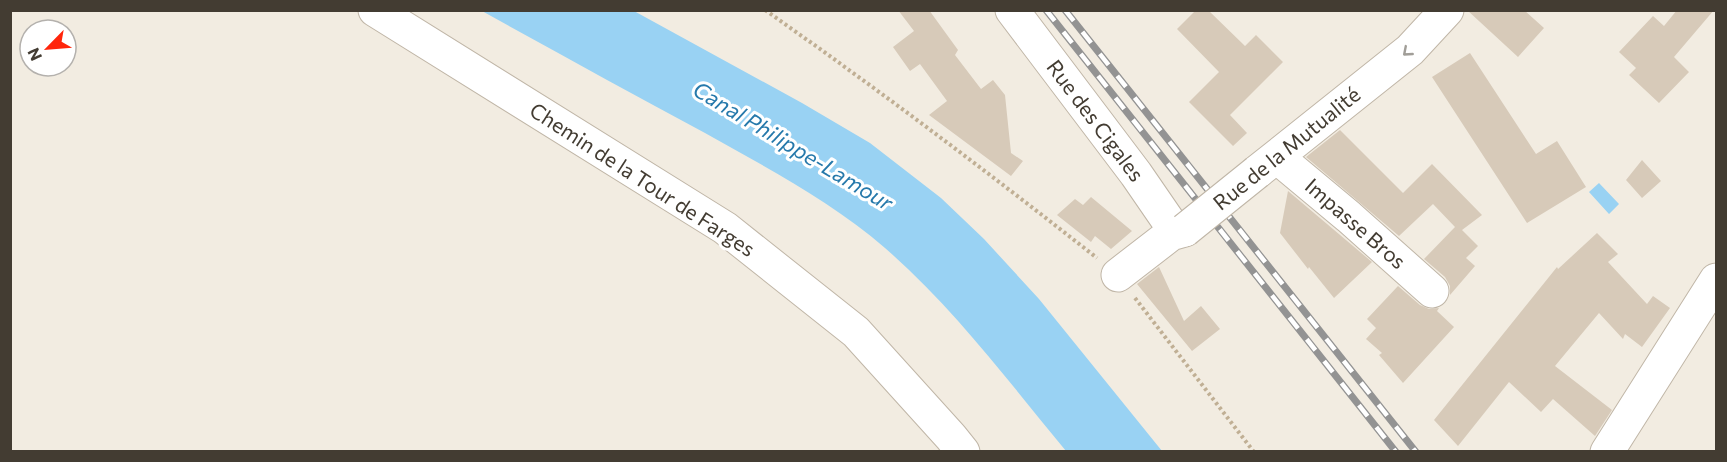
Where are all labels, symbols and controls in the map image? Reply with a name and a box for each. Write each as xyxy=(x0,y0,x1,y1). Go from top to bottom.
north arrow xyxy=(18,18,78,78)
text: N xyxy=(23,45,45,64)
one-way arrow xyxy=(1402,45,1413,56)
street label: Rue des Cigales xyxy=(1042,54,1150,186)
water label: Canal Philippe-Lamour xyxy=(688,75,899,217)
street label: Rue de la Mutualité xyxy=(1208,81,1365,215)
street label: Chemin de la Tour de Farges xyxy=(526,97,760,261)
street label: Impasse Bros xyxy=(1301,172,1411,273)

